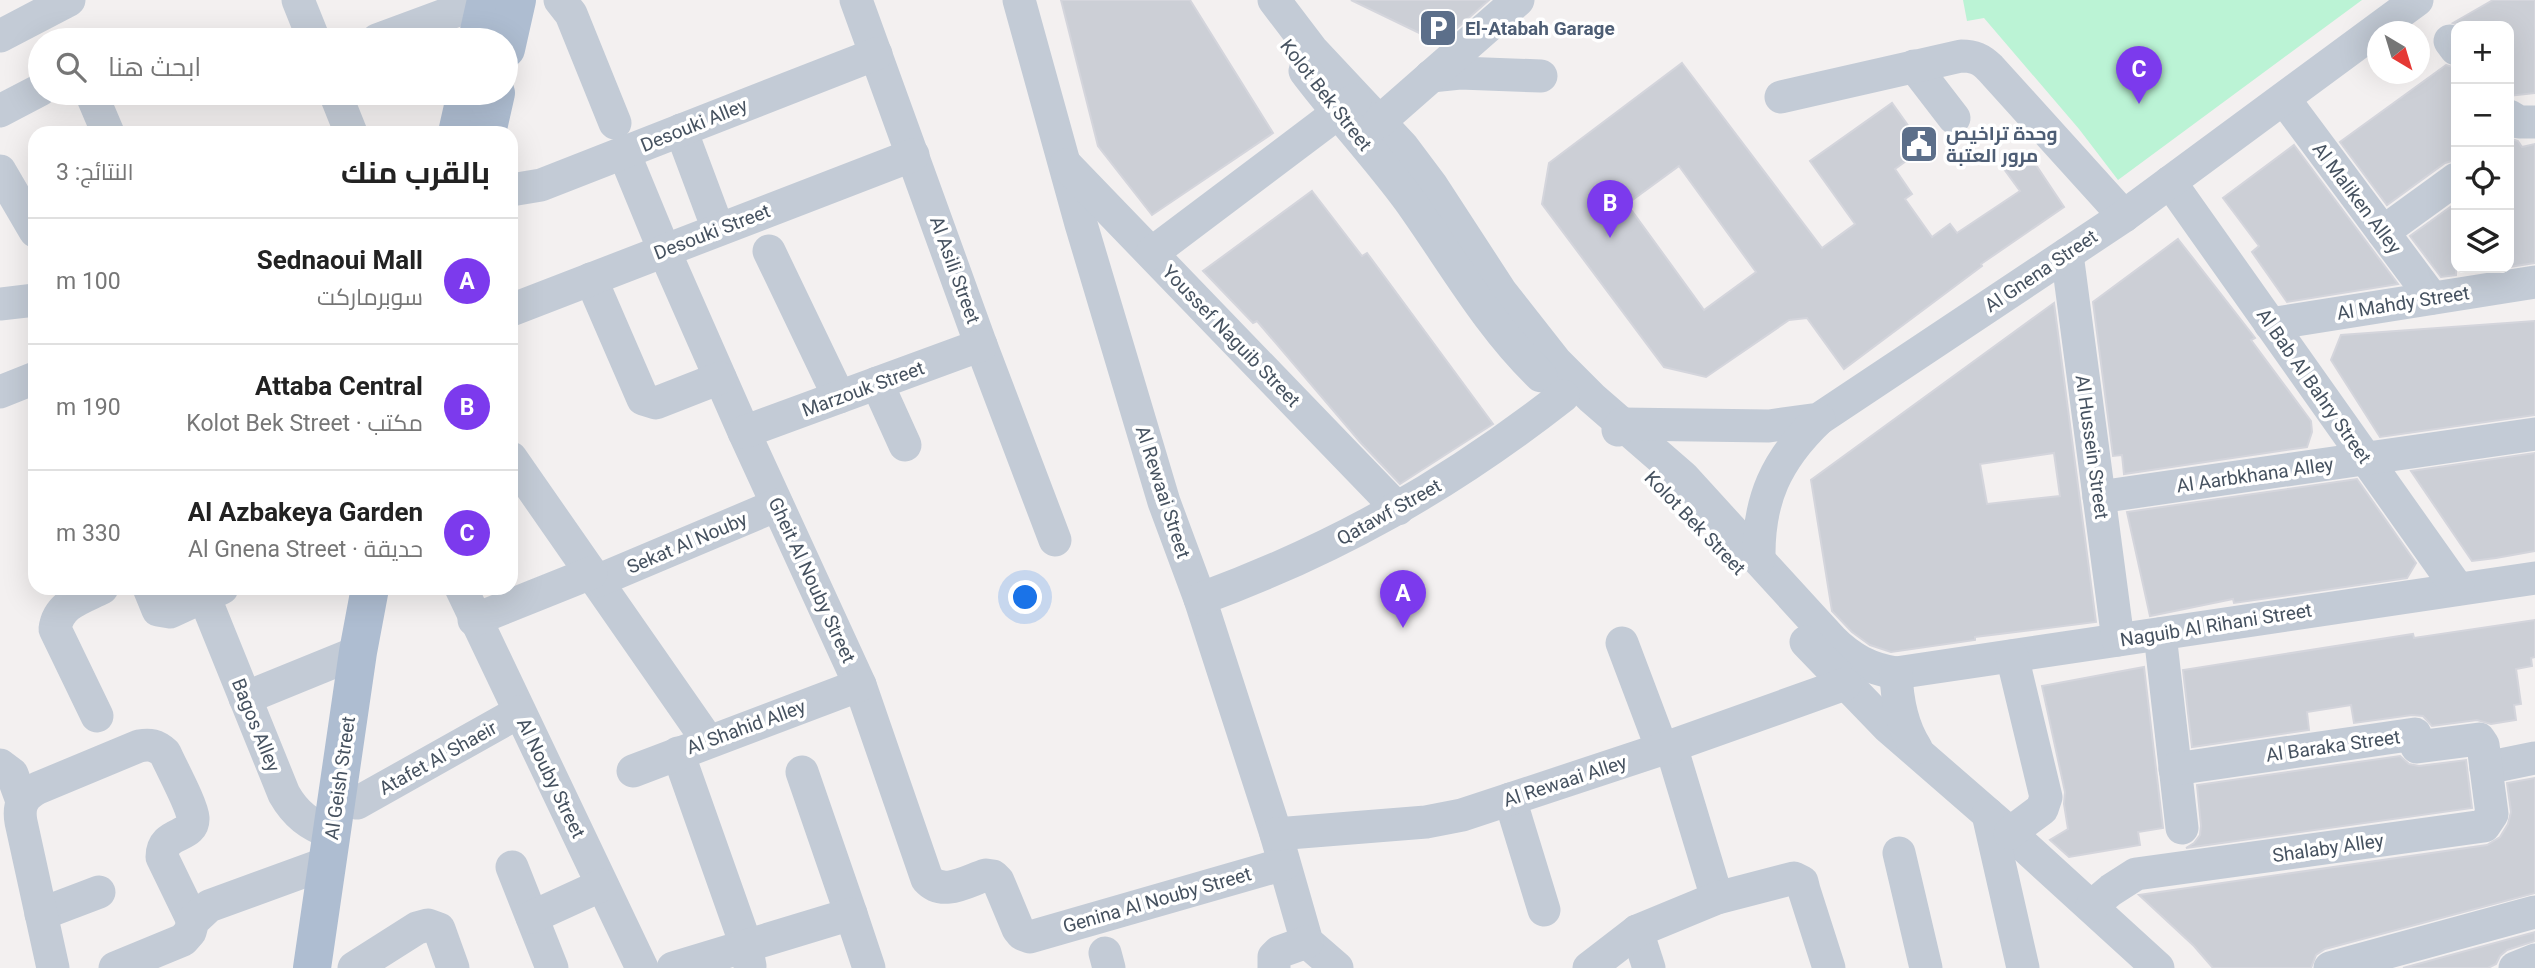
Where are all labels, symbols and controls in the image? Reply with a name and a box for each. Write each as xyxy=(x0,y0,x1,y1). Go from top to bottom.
parking icon: El-Atabah Garage xyxy=(1417,7,1459,49)
place label: El-Atabah Garage xyxy=(1465,17,1615,40)
north arrow xyxy=(2367,21,2430,84)
map controls xyxy=(2451,21,2514,273)
button: + xyxy=(2451,21,2514,84)
search box xyxy=(28,28,518,105)
street label: Kolot Bek Street xyxy=(1275,35,1377,155)
pin: C xyxy=(2116,46,2162,104)
icon: search xyxy=(52,48,90,86)
text: ابحث هنا xyxy=(108,52,201,82)
button: − xyxy=(2451,84,2514,147)
street label: Desouki Alley xyxy=(637,93,751,157)
place label: وحدة تراخيص مرور العتبة xyxy=(1946,122,2058,167)
public building icon: وحدة تراخيص مرور العتبة xyxy=(1898,123,1940,165)
street label: Al Maliken Alley xyxy=(2308,138,2406,258)
button: locate xyxy=(2451,147,2514,210)
text: بالقرب منك xyxy=(341,155,490,190)
text: النتائج: 3 xyxy=(56,159,134,186)
pin: B xyxy=(1587,180,1633,238)
street label: Desouki Street xyxy=(651,199,773,265)
button: layers xyxy=(2451,210,2514,273)
street label: Al Asili Street xyxy=(925,213,985,327)
street label: Al Gnena Street xyxy=(1980,225,2102,317)
text: Sednaoui Mall xyxy=(257,245,423,275)
street label: Youssef Naguib Street xyxy=(1157,260,1305,412)
text: 100 m xyxy=(56,268,121,295)
text: A xyxy=(459,268,475,295)
street label: Al Mahdy Street xyxy=(2335,281,2471,325)
text: سوبرماركت xyxy=(317,284,423,311)
street label: Al Bab Al Bahry Street xyxy=(2252,304,2376,468)
street label: Marzouk Street xyxy=(799,356,927,422)
text: Attaba Central xyxy=(255,371,423,401)
street label: Al Hussein Street xyxy=(2070,373,2114,521)
text: 190 m xyxy=(56,394,121,421)
text: B xyxy=(460,394,474,421)
text: مكتب · Kolot Bek Street xyxy=(186,410,423,437)
street label: Al Rewaai Street xyxy=(1131,423,1195,561)
street label: Al Aarbkhana Alley xyxy=(2175,453,2335,497)
street label: Kolot Bek Street xyxy=(1640,466,1750,580)
street label: Qatawf Street xyxy=(1333,474,1445,550)
street label: Gheit Al Nouby Street xyxy=(764,494,860,666)
text: Al Azbakeya Garden xyxy=(188,497,423,527)
street label: Sekat Al Nouby xyxy=(623,507,751,579)
text: 330 m xyxy=(56,520,121,547)
text: C xyxy=(459,520,475,547)
text: حديقة · Al Gnena Street xyxy=(188,536,423,563)
pin: A xyxy=(1380,570,1426,628)
your location xyxy=(1008,580,1042,614)
street label: Naguib Al Rihani Street xyxy=(2118,598,2314,652)
street label: Bagos Alley xyxy=(227,675,285,775)
street label: Al Shahid Alley xyxy=(683,695,809,759)
street label: Al Nouby Street xyxy=(512,714,590,842)
street label: Al Geish Street xyxy=(320,715,360,841)
street label: Atafet Al Shaeir xyxy=(375,716,501,800)
street label: Al Baraka Street xyxy=(2265,725,2401,767)
street label: Al Rewaai Alley xyxy=(1500,750,1630,812)
street label: Shalaby Alley xyxy=(2271,829,2385,867)
street label: Genina Al Nouby Street xyxy=(1060,862,1254,938)

